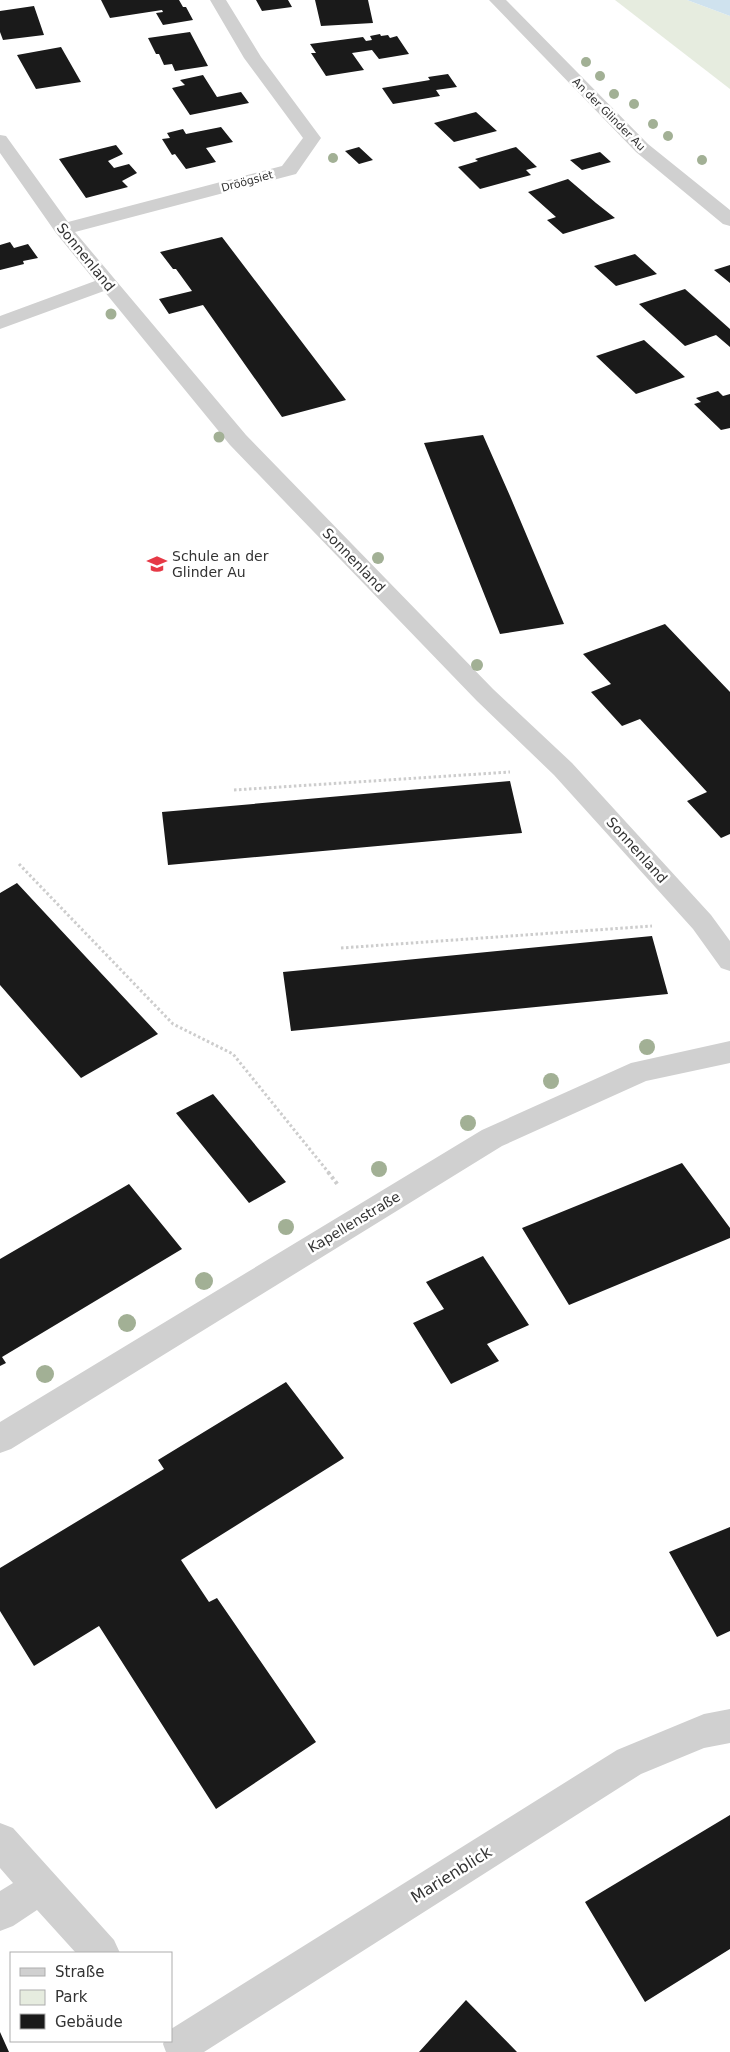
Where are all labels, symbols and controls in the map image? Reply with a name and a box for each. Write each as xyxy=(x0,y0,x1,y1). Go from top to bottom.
street label: An der Glinder Au xyxy=(570,75,648,153)
street label: Dröögsiet xyxy=(220,168,275,195)
street label: Sonnenland xyxy=(54,220,118,294)
street label: Sonnenland xyxy=(319,525,389,595)
place label: Schule an der Glinder Au xyxy=(172,548,269,580)
school or university icon: Schule an der Glinder Au xyxy=(146,553,168,575)
street label: Sonnenland xyxy=(603,814,671,886)
street label: Kapellenstraße xyxy=(305,1188,403,1256)
street label: Marienblick xyxy=(407,1842,496,1907)
legend xyxy=(10,1952,172,2042)
text: Straße xyxy=(55,1963,104,1981)
text: Park xyxy=(55,1988,88,2006)
text: Gebäude xyxy=(55,2013,123,2031)

